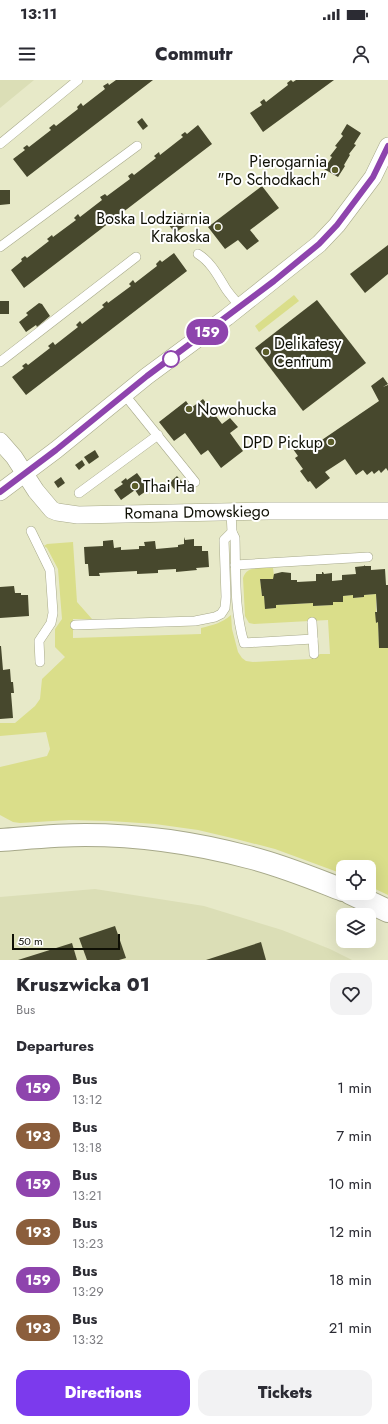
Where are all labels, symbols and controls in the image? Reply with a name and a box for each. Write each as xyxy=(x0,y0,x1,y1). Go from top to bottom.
text: 13:11 xyxy=(20,3,57,25)
text: Commutr xyxy=(155,41,233,67)
icon: menu xyxy=(16,43,38,65)
icon: person xyxy=(350,43,372,65)
place label: Pierogarnia "Po Schodkach" xyxy=(217,150,327,191)
marker: Pierogarnia "Po Schodkach" xyxy=(330,165,340,175)
place label: Boska Lodziarnia Krakoska xyxy=(96,207,210,248)
marker: Boska Lodziarnia Krakoska xyxy=(213,222,223,232)
line badge: 159 xyxy=(184,319,230,345)
text: 159 xyxy=(194,322,220,342)
place label: Delikatesy Centrum xyxy=(274,332,342,373)
marker: Delikatesy Centrum xyxy=(261,347,271,357)
unlabelled marker xyxy=(162,350,180,368)
place label: Nowohucka xyxy=(197,398,276,421)
marker: Nowohucka xyxy=(184,404,194,414)
place label: DPD Pickup xyxy=(243,431,323,454)
marker: DPD Pickup xyxy=(326,437,336,447)
place label: Thai Ha xyxy=(143,475,195,498)
marker: Thai Ha xyxy=(130,481,140,491)
street label: Romana Dmowskiego xyxy=(124,499,270,525)
map controls xyxy=(336,860,376,948)
button: locate xyxy=(336,860,376,900)
button: layers xyxy=(336,908,376,948)
scale bar xyxy=(12,932,120,951)
text: 50 m xyxy=(18,933,43,949)
text: Kruszwicka 01 xyxy=(16,971,150,998)
button: heart xyxy=(330,973,372,1015)
text: Bus xyxy=(16,1000,35,1019)
text: Departures xyxy=(16,1035,94,1057)
text: Bus xyxy=(72,1068,97,1090)
text: 1 min xyxy=(337,1077,372,1099)
text: 159 xyxy=(25,1078,51,1098)
text: 13:12 xyxy=(72,1090,102,1109)
text: Bus xyxy=(72,1116,97,1138)
text: 7 min xyxy=(336,1125,372,1147)
text: 193 xyxy=(25,1126,51,1146)
text: 13:18 xyxy=(72,1138,102,1157)
text: Bus xyxy=(72,1164,97,1186)
text: 10 min xyxy=(328,1173,372,1195)
text: 159 xyxy=(25,1174,51,1194)
text: 13:21 xyxy=(72,1186,102,1205)
text: Bus xyxy=(72,1212,97,1234)
text: 12 min xyxy=(329,1221,372,1243)
text: 193 xyxy=(25,1222,51,1242)
text: 13:23 xyxy=(72,1234,103,1253)
text: Bus xyxy=(72,1260,97,1282)
text: 18 min xyxy=(329,1269,372,1291)
text: 159 xyxy=(25,1270,51,1290)
text: 13:29 xyxy=(72,1282,104,1301)
text: Bus xyxy=(72,1308,97,1330)
text: 21 min xyxy=(329,1317,372,1339)
text: 193 xyxy=(25,1318,51,1338)
text: 13:32 xyxy=(72,1330,103,1349)
button: Directions xyxy=(16,1370,190,1416)
button: Tickets xyxy=(198,1370,372,1416)

